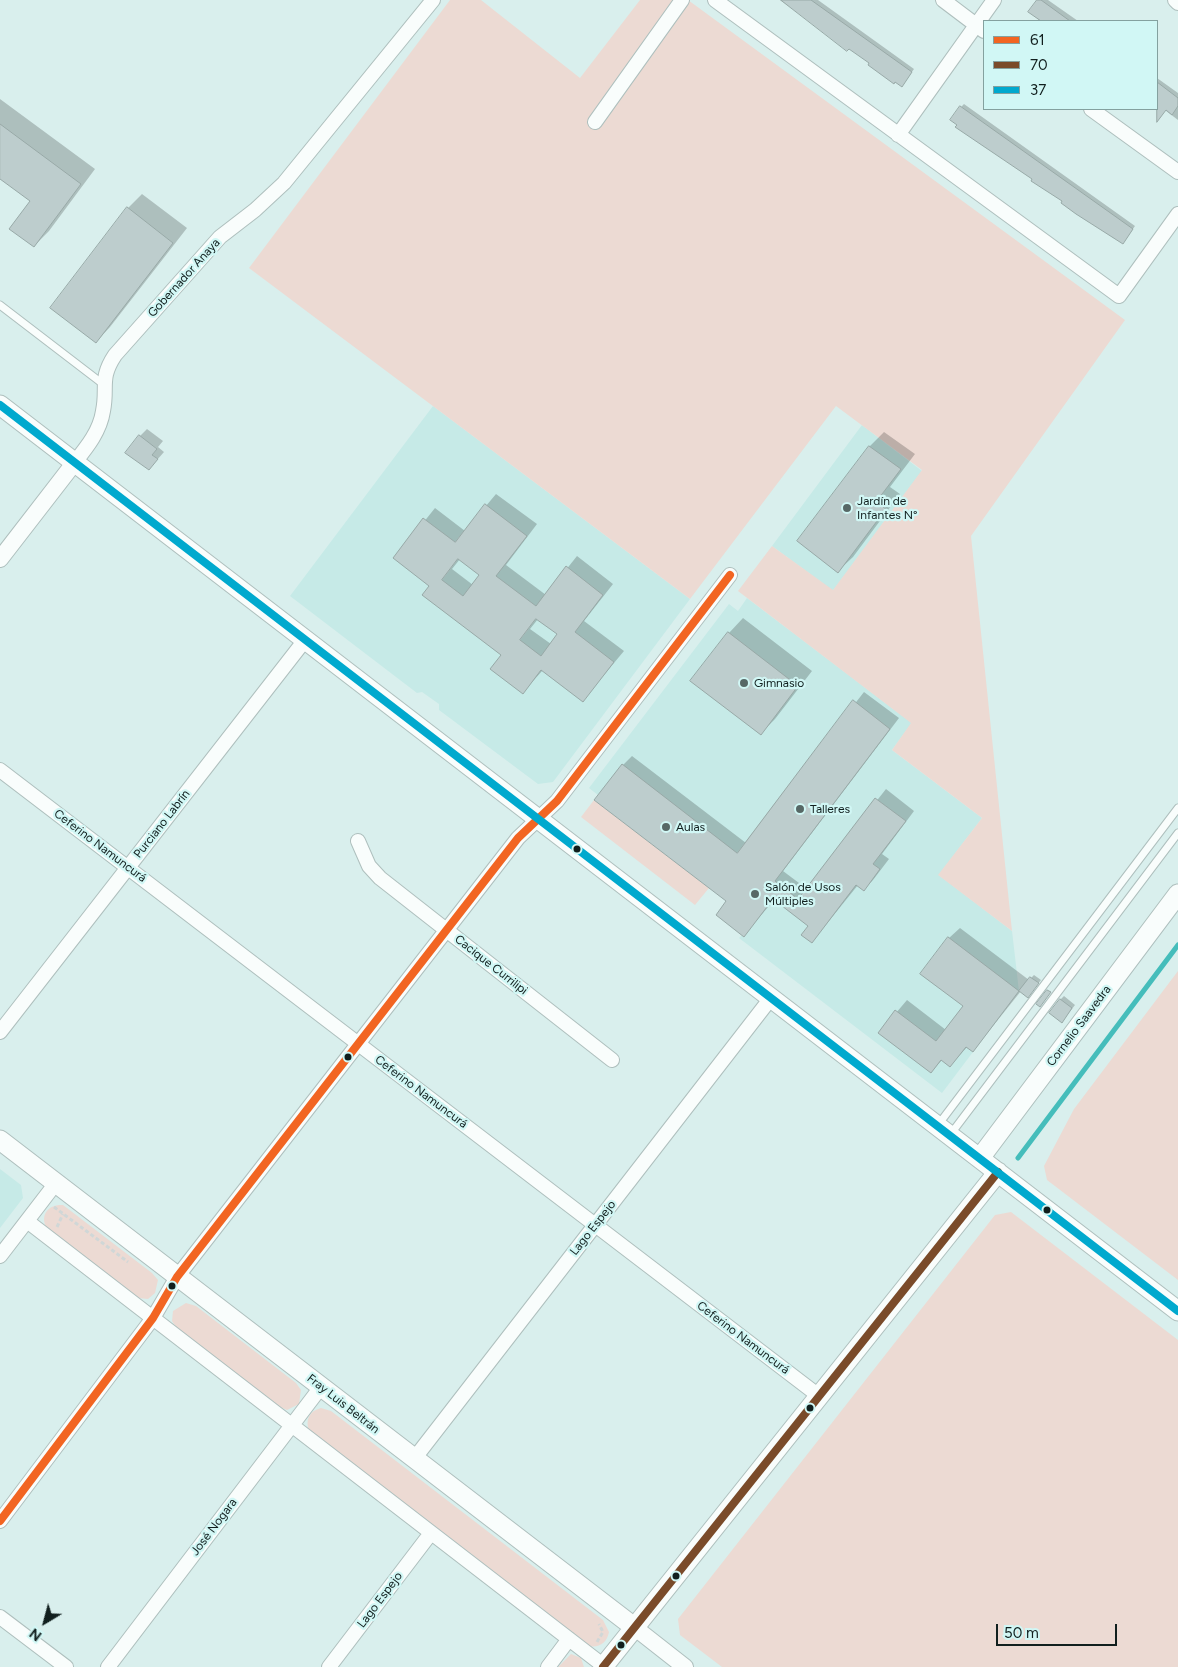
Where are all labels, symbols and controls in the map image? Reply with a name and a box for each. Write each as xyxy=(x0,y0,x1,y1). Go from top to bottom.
legend xyxy=(983,20,1158,110)
text: 61 xyxy=(1030,31,1045,49)
text: 70 xyxy=(1030,56,1048,74)
text: 37 xyxy=(1030,81,1046,99)
street label: Gobernador Anaya xyxy=(145,236,223,320)
place label: Jardín de Infantes N° xyxy=(857,494,917,522)
marker: Jardín de Infantes N° xyxy=(841,502,853,514)
place label: Gimnasio xyxy=(754,676,804,690)
marker: Gimnasio xyxy=(738,677,750,689)
street label: Purciano Labrín xyxy=(131,787,193,861)
place label: Talleres xyxy=(810,802,850,816)
marker: Talleres xyxy=(794,803,806,815)
street label: Ceferino Namuncurá xyxy=(51,807,149,885)
place label: Aulas xyxy=(676,820,705,834)
marker: Aulas xyxy=(660,821,672,833)
unlabelled marker xyxy=(572,844,582,854)
place label: Salón de Usos Múltiples xyxy=(765,880,841,908)
marker: Salón de Usos Múltiples xyxy=(749,888,761,900)
street label: Cacique Currilipi xyxy=(452,932,530,998)
street label: Cornelio Saavedra xyxy=(1044,983,1114,1069)
unlabelled marker xyxy=(343,1052,353,1062)
street label: Ceferino Namuncurá xyxy=(372,1053,470,1131)
street label: Lago Espejo xyxy=(567,1198,619,1258)
unlabelled marker xyxy=(1042,1205,1052,1215)
unlabelled marker xyxy=(167,1281,177,1291)
street label: Ceferino Namuncurá xyxy=(694,1299,792,1377)
street label: Fray Luis Beltrán xyxy=(304,1371,382,1437)
unlabelled marker xyxy=(805,1403,815,1413)
street label: José Nogara xyxy=(188,1496,240,1558)
street label: Lago Espejo xyxy=(354,1569,406,1631)
unlabelled marker xyxy=(671,1571,681,1581)
north arrow xyxy=(20,1597,70,1647)
scale bar xyxy=(998,1614,1119,1646)
text: N xyxy=(26,1624,45,1644)
text: 50 m xyxy=(1004,1624,1039,1642)
unlabelled marker xyxy=(616,1640,626,1650)

